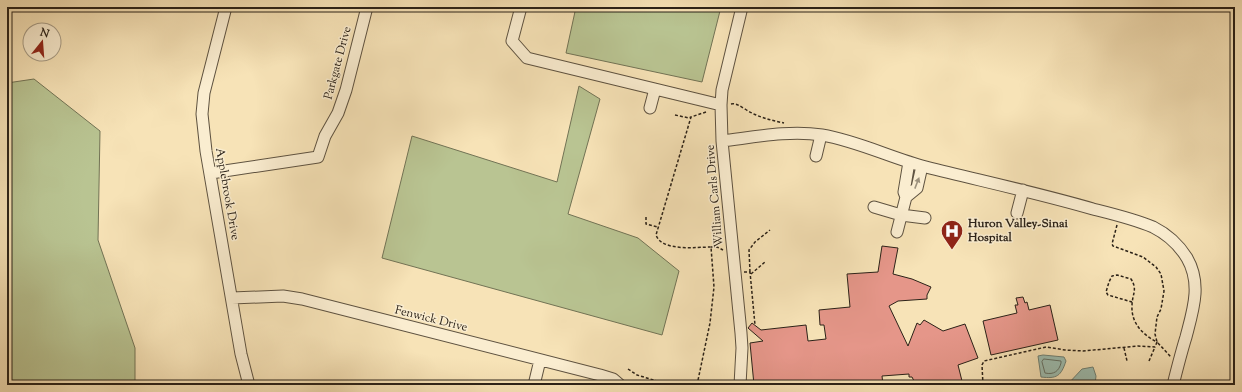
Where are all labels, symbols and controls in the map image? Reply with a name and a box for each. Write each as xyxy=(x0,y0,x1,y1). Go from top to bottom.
north arrow xyxy=(22,22,62,62)
text: N xyxy=(37,24,51,42)
street label: Parkgate Drive xyxy=(320,24,357,102)
street label: William Carls Drive xyxy=(702,144,728,248)
street label: Applebrook Drive xyxy=(210,146,244,242)
one-way arrow xyxy=(914,177,920,189)
place label: Huron Valley-Sinai Hospital xyxy=(967,215,1069,247)
hospital icon: Huron Valley-Sinai Hospital xyxy=(939,218,965,251)
street label: Fenwick Drive xyxy=(393,301,470,337)

